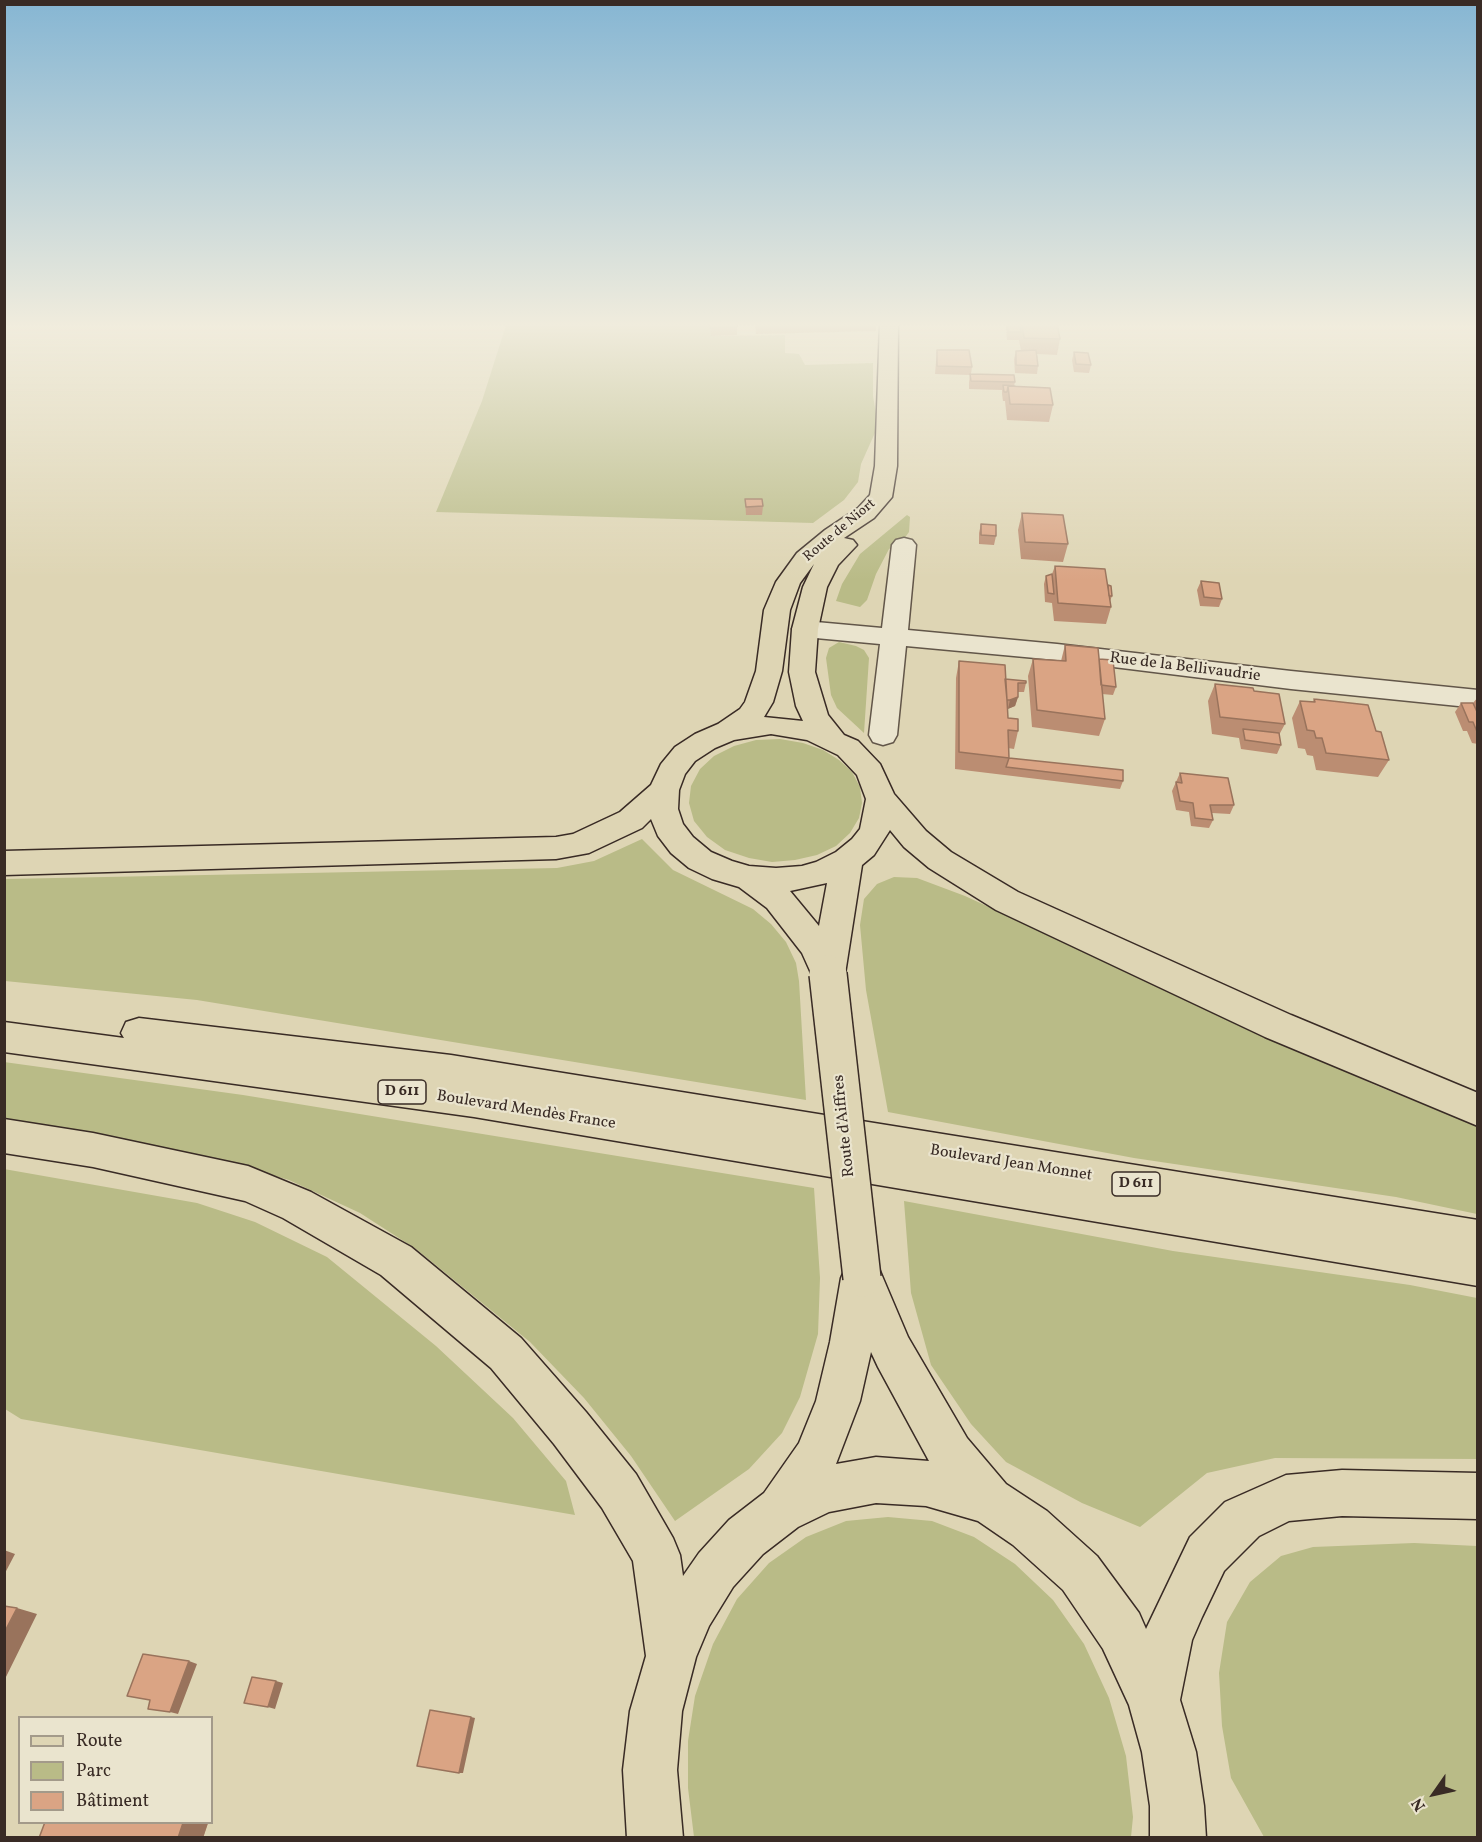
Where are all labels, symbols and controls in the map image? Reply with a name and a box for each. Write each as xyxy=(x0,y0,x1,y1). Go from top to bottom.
street label: Route de Niort xyxy=(801,496,879,566)
street label: Rue de la Bellivaudrie xyxy=(1108,649,1262,687)
street label: Route d'Aiffres xyxy=(830,1074,860,1178)
road number: D 611 xyxy=(378,1080,426,1104)
street label: Boulevard Mendès France xyxy=(435,1087,617,1135)
street label: Boulevard Jean Monnet xyxy=(928,1142,1094,1186)
road number: D 611 xyxy=(1112,1172,1160,1196)
legend xyxy=(18,1716,213,1824)
text: Route xyxy=(76,1729,122,1754)
text: Parc xyxy=(76,1759,111,1784)
north arrow xyxy=(1404,1764,1464,1824)
text: Bâtiment xyxy=(76,1789,149,1814)
text: N xyxy=(1407,1793,1431,1815)

